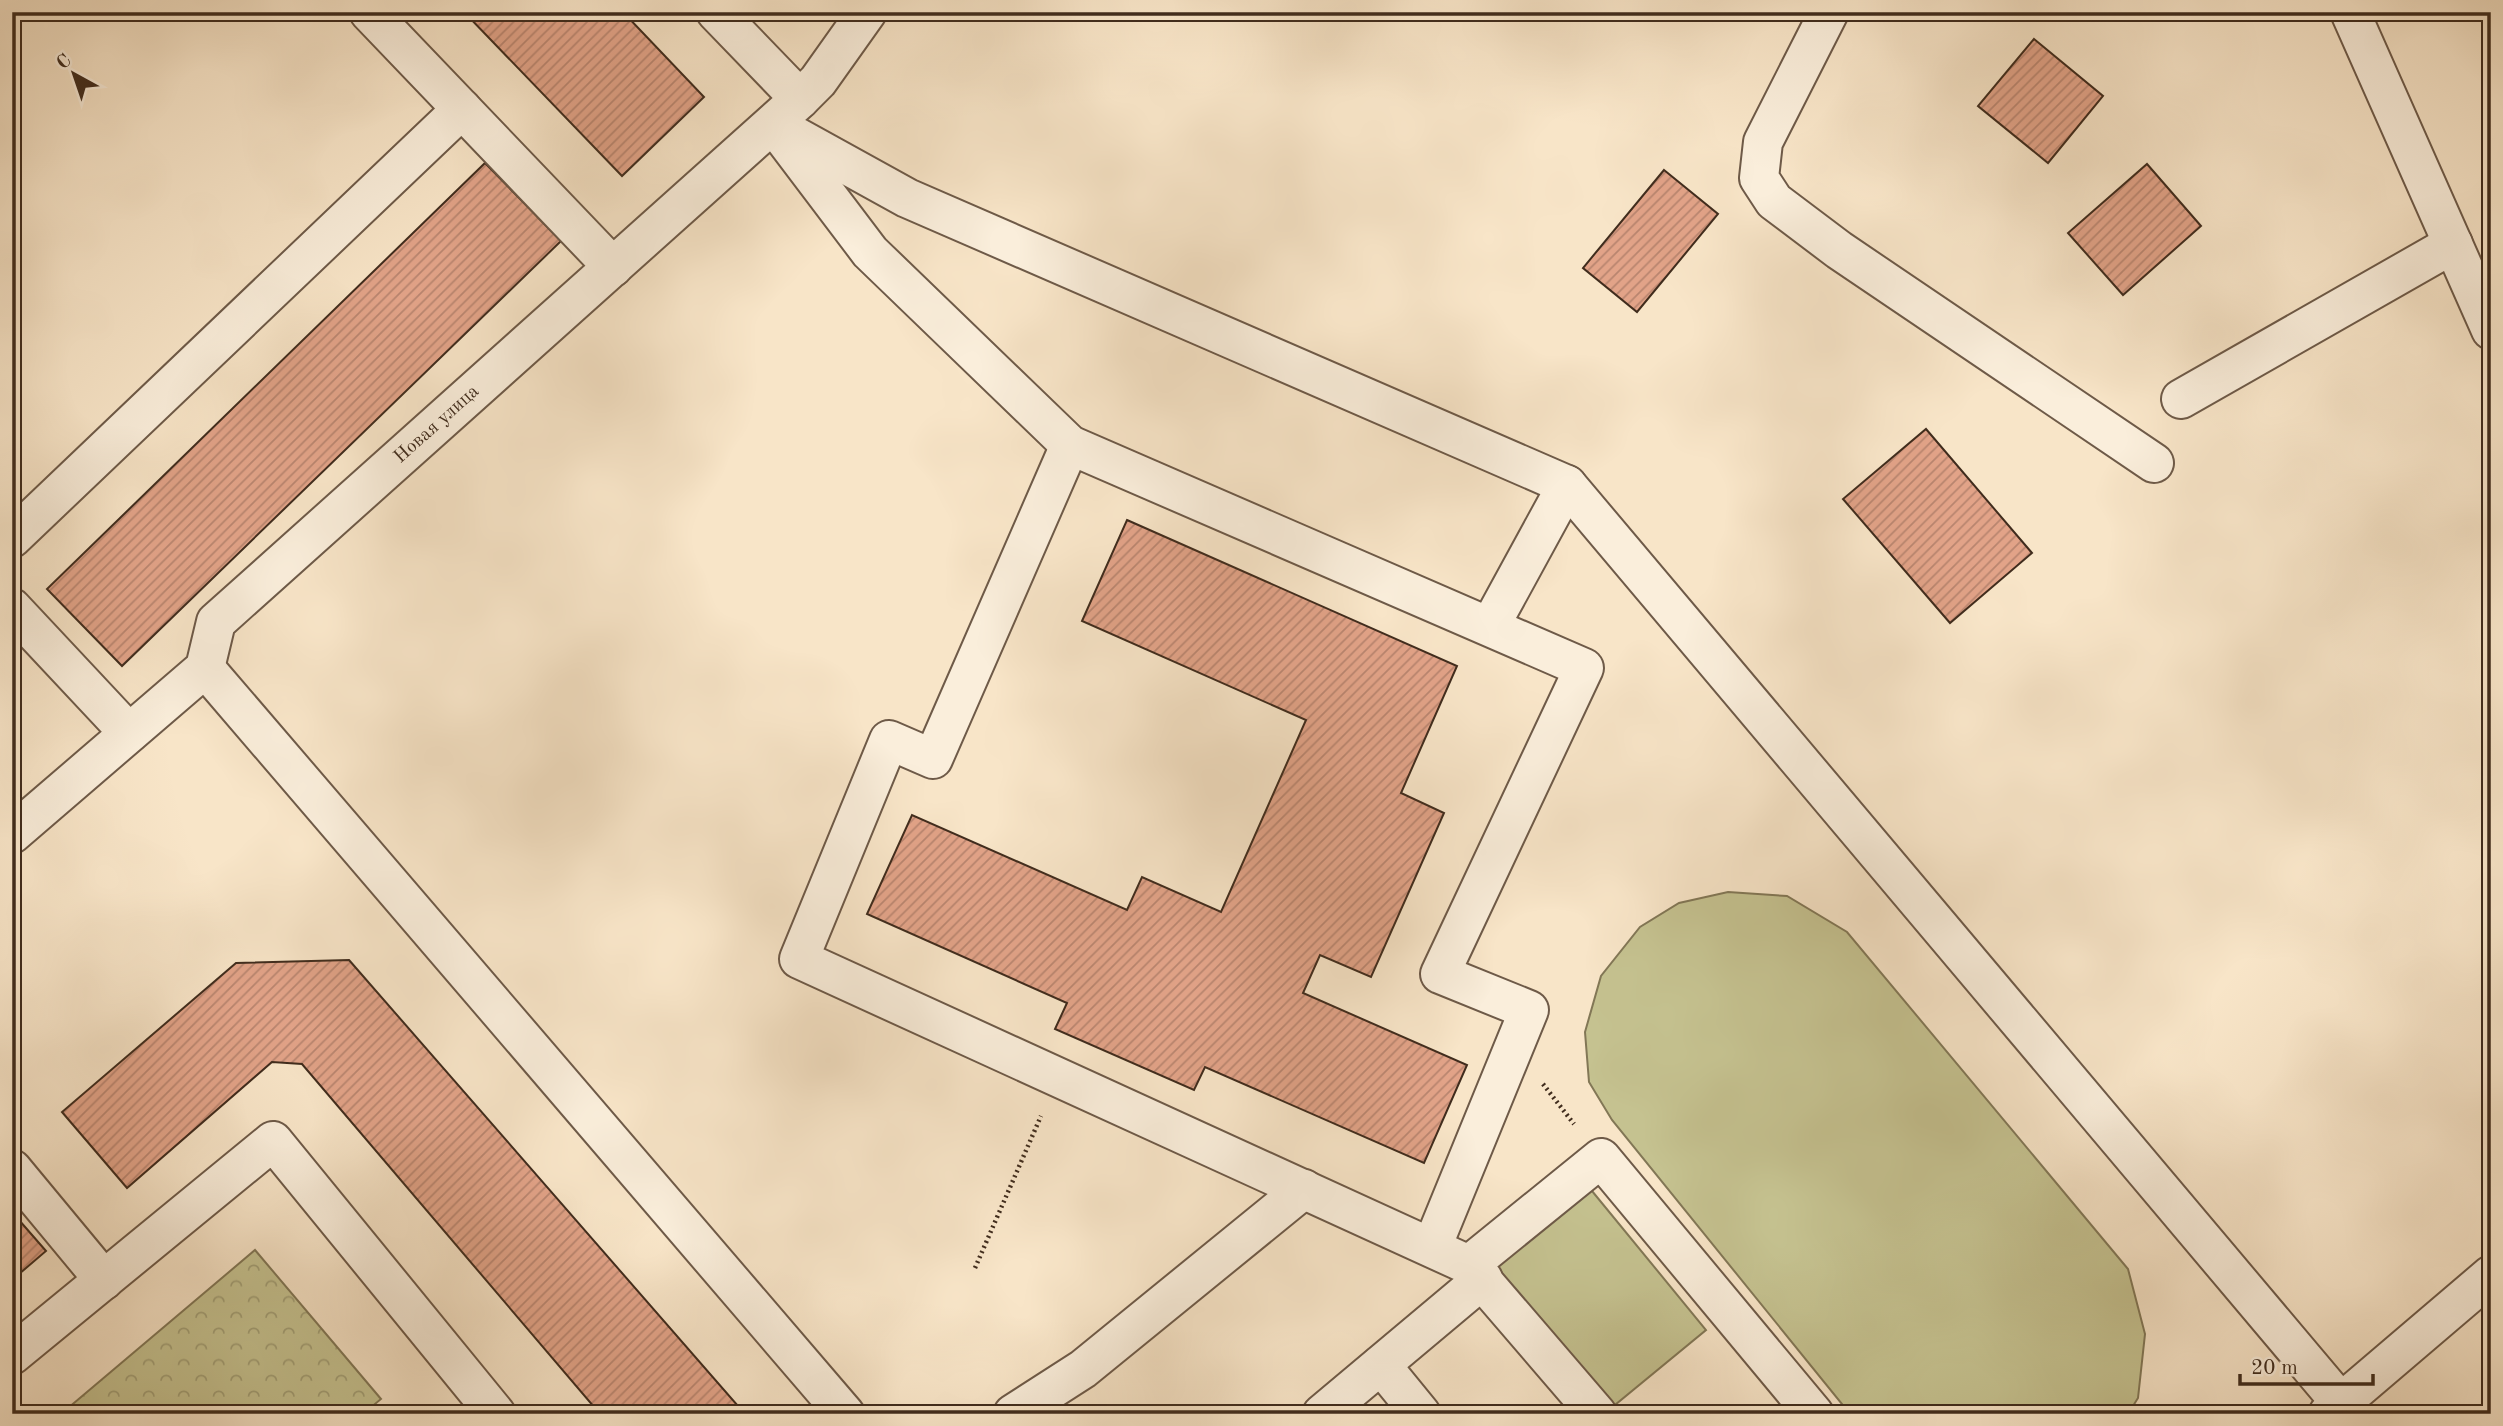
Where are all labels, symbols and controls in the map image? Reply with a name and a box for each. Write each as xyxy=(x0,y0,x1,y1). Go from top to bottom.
north arrow xyxy=(38,38,108,108)
text: С xyxy=(54,52,76,74)
street label: Новая улица xyxy=(390,381,483,467)
scale bar xyxy=(2240,1342,2374,1386)
text: 20 m xyxy=(2251,1358,2298,1379)

